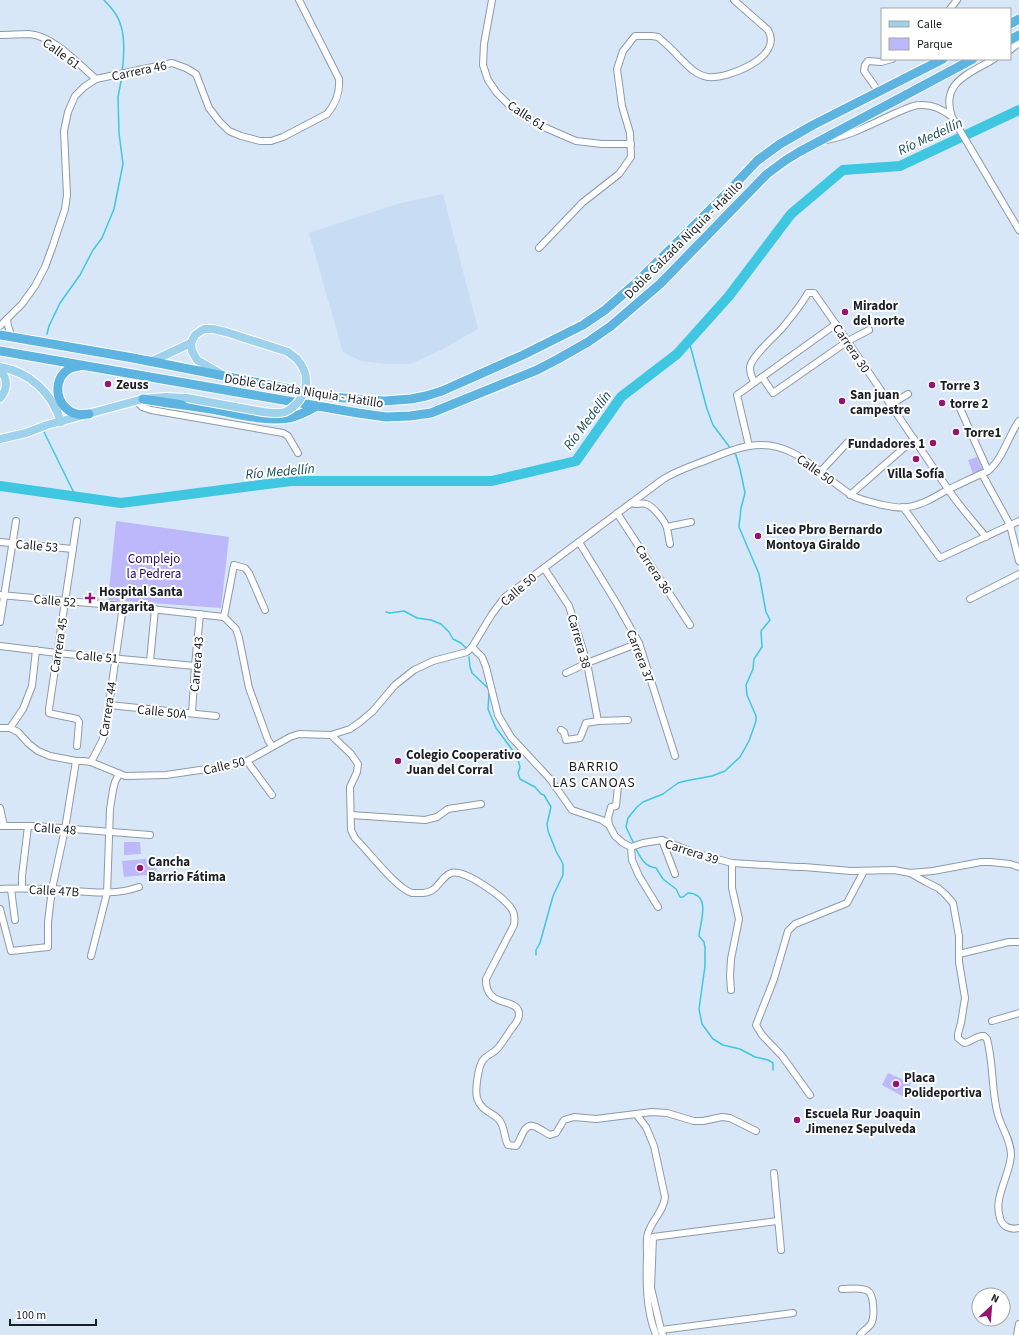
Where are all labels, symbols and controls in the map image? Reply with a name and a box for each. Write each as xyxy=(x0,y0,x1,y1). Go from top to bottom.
legend xyxy=(881,8,1011,60)
text: Calle xyxy=(917,16,942,33)
street label: Calle 61 xyxy=(39,34,84,74)
text: Parque xyxy=(917,36,953,53)
street label: Carrera 46 xyxy=(110,56,168,86)
street label: Calle 61 xyxy=(504,97,549,135)
water label: Río Medellín xyxy=(895,113,966,161)
street label: Doble Calzada Niquia - Hatillo xyxy=(620,176,747,303)
place label: Mirador del norte xyxy=(853,297,905,330)
marker: Mirador del norte xyxy=(840,307,850,317)
street label: Carrera 30 xyxy=(828,320,874,377)
street label: Doble Calzada Niquia - Hatillo xyxy=(223,370,385,412)
place label: Zeuss xyxy=(116,376,149,394)
place label: Torre 3 xyxy=(940,377,980,395)
marker: Zeuss xyxy=(103,379,113,389)
marker: Torre 3 xyxy=(927,380,937,390)
place label: San juan campestre xyxy=(850,386,911,419)
water label: Río Medellín xyxy=(559,387,617,454)
place label: torre 2 xyxy=(950,395,989,413)
marker: San juan campestre xyxy=(837,396,847,406)
marker: torre 2 xyxy=(937,398,947,408)
place label: Torre1 xyxy=(964,424,1001,442)
marker: Torre1 xyxy=(951,427,961,437)
place label: Fundadores 1 xyxy=(848,435,925,453)
marker: Fundadores 1 xyxy=(928,438,938,448)
street label: Calle 50 xyxy=(793,450,838,489)
marker: Villa Sofía xyxy=(911,454,921,464)
water label: Río Medellín xyxy=(245,459,316,485)
place label: Villa Sofía xyxy=(887,465,945,483)
place label: Liceo Pbro Bernardo Montoya Giraldo xyxy=(766,521,882,554)
marker: Liceo Pbro Bernardo Montoya Giraldo xyxy=(753,531,763,541)
street label: Calle 53 xyxy=(15,535,59,557)
street label: Carrera 36 xyxy=(630,541,676,598)
park label: Complejo la Pedrera xyxy=(127,550,181,583)
street label: Calle 50 xyxy=(497,569,541,611)
place label: Hospital Santa Margarita xyxy=(99,583,183,616)
street label: Calle 52 xyxy=(33,590,77,612)
marker: Hospital Santa Margarita xyxy=(84,592,96,604)
street label: Carrera 38 xyxy=(563,612,595,670)
street label: Carrera 45 xyxy=(46,616,72,674)
street label: Carrera 37 xyxy=(622,627,658,686)
street label: Carrera 43 xyxy=(186,636,208,693)
street label: Calle 51 xyxy=(75,646,119,668)
street label: Carrera 44 xyxy=(95,680,121,738)
street label: Calle 50A xyxy=(136,700,188,724)
place label: Colegio Cooperativo Juan del Corral xyxy=(406,746,522,779)
street label: Calle 50 xyxy=(201,752,247,780)
marker: Colegio Cooperativo Juan del Corral xyxy=(393,756,403,766)
district label: BARRIO LAS CANOAS xyxy=(552,757,636,793)
street label: Calle 48 xyxy=(33,819,77,839)
street label: Carrera 39 xyxy=(662,835,721,869)
place label: Cancha Barrio Fátima xyxy=(148,853,226,886)
marker: Cancha Barrio Fátima xyxy=(135,863,145,873)
street label: Calle 47B xyxy=(28,881,80,901)
place label: Placa Polideportiva xyxy=(904,1069,982,1102)
marker: Placa Polideportiva xyxy=(891,1079,901,1089)
place label: Escuela Rur Joaquin Jimenez Sepulveda xyxy=(805,1105,921,1138)
marker: Escuela Rur Joaquin Jimenez Sepulveda xyxy=(792,1115,802,1125)
north arrow xyxy=(971,1287,1011,1327)
text: N xyxy=(989,1290,1002,1307)
scale bar xyxy=(10,1301,96,1327)
text: 100 m xyxy=(16,1307,46,1324)

